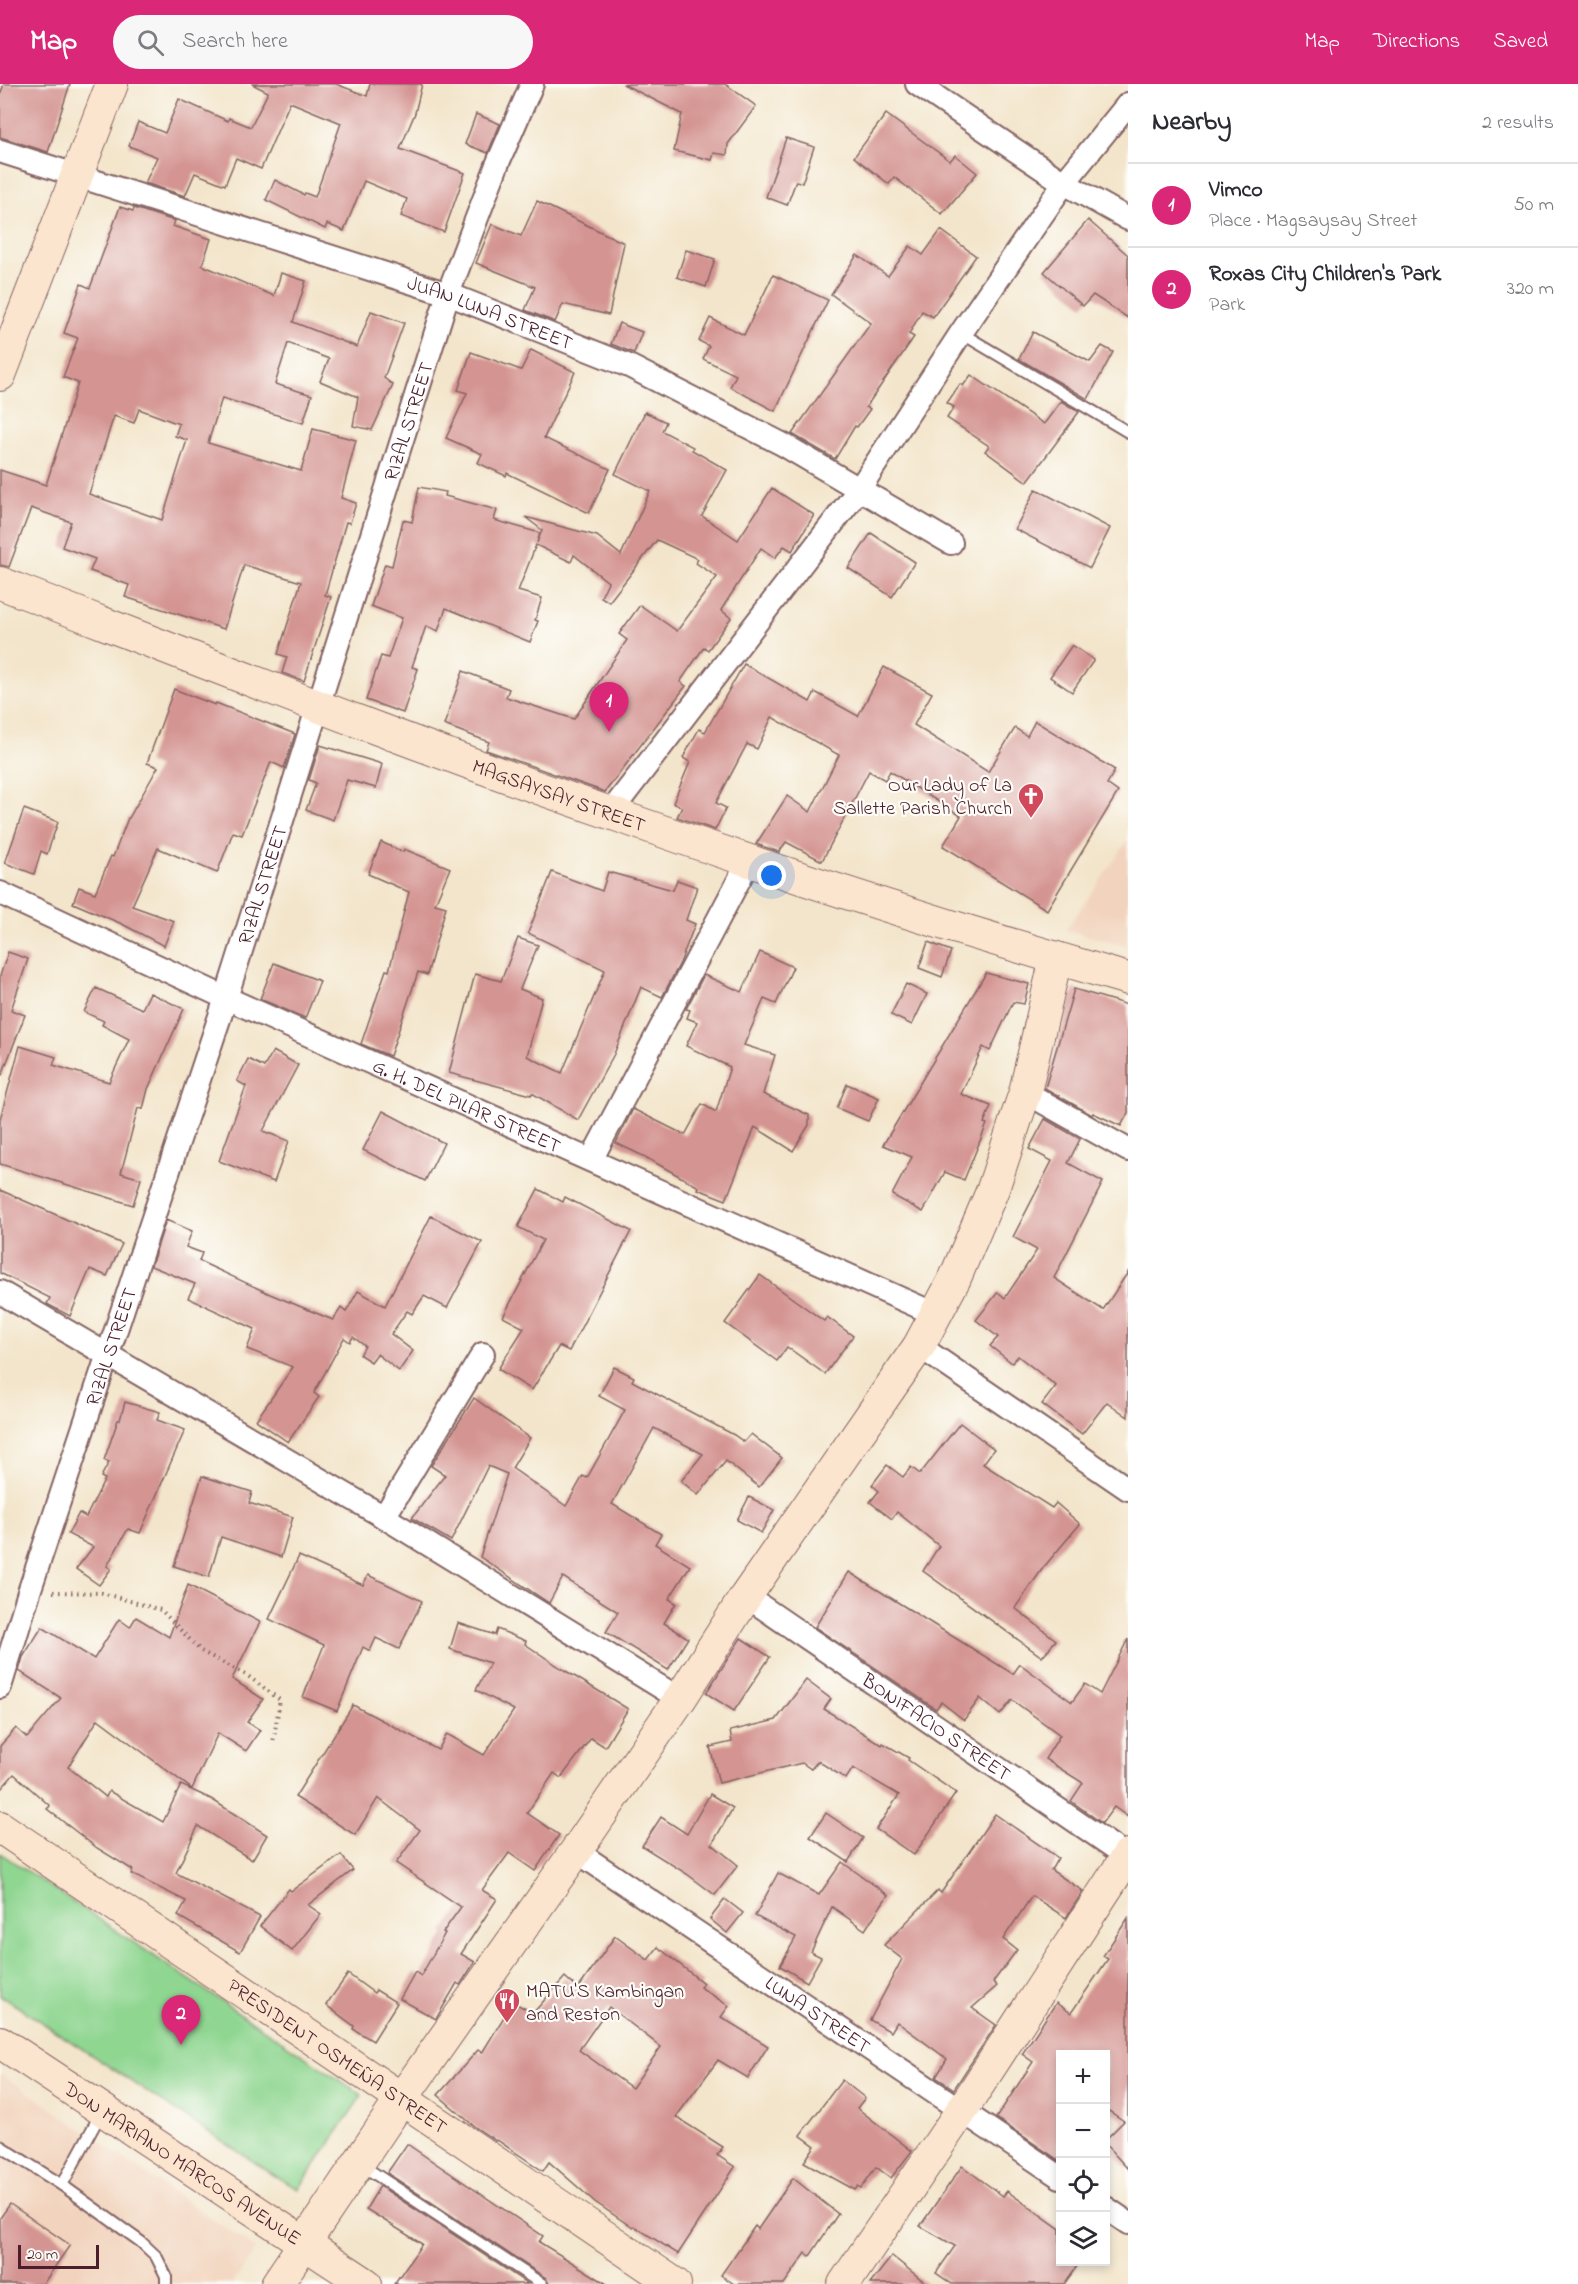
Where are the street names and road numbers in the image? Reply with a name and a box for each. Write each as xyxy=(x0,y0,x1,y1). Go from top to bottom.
street label: JUAN LUNA STREET xyxy=(403,270,576,359)
street label: RIZAL STREET xyxy=(378,359,443,485)
street label: MAGSAYSAY STREET xyxy=(468,753,649,841)
street label: RIZAL STREET xyxy=(232,822,296,948)
street label: G. H. DEL PILAR STREET xyxy=(367,1053,565,1162)
street label: RIZAL STREET xyxy=(80,1284,146,1410)
street label: BONIFACIO STREET xyxy=(854,1666,1016,1790)
street label: LUNA STREET xyxy=(758,1970,875,2062)
street label: PRESIDENT OSMEÑA STREET xyxy=(221,1973,452,2143)
street label: DON MARIANO MARCOS AVENUE xyxy=(56,2075,306,2254)

